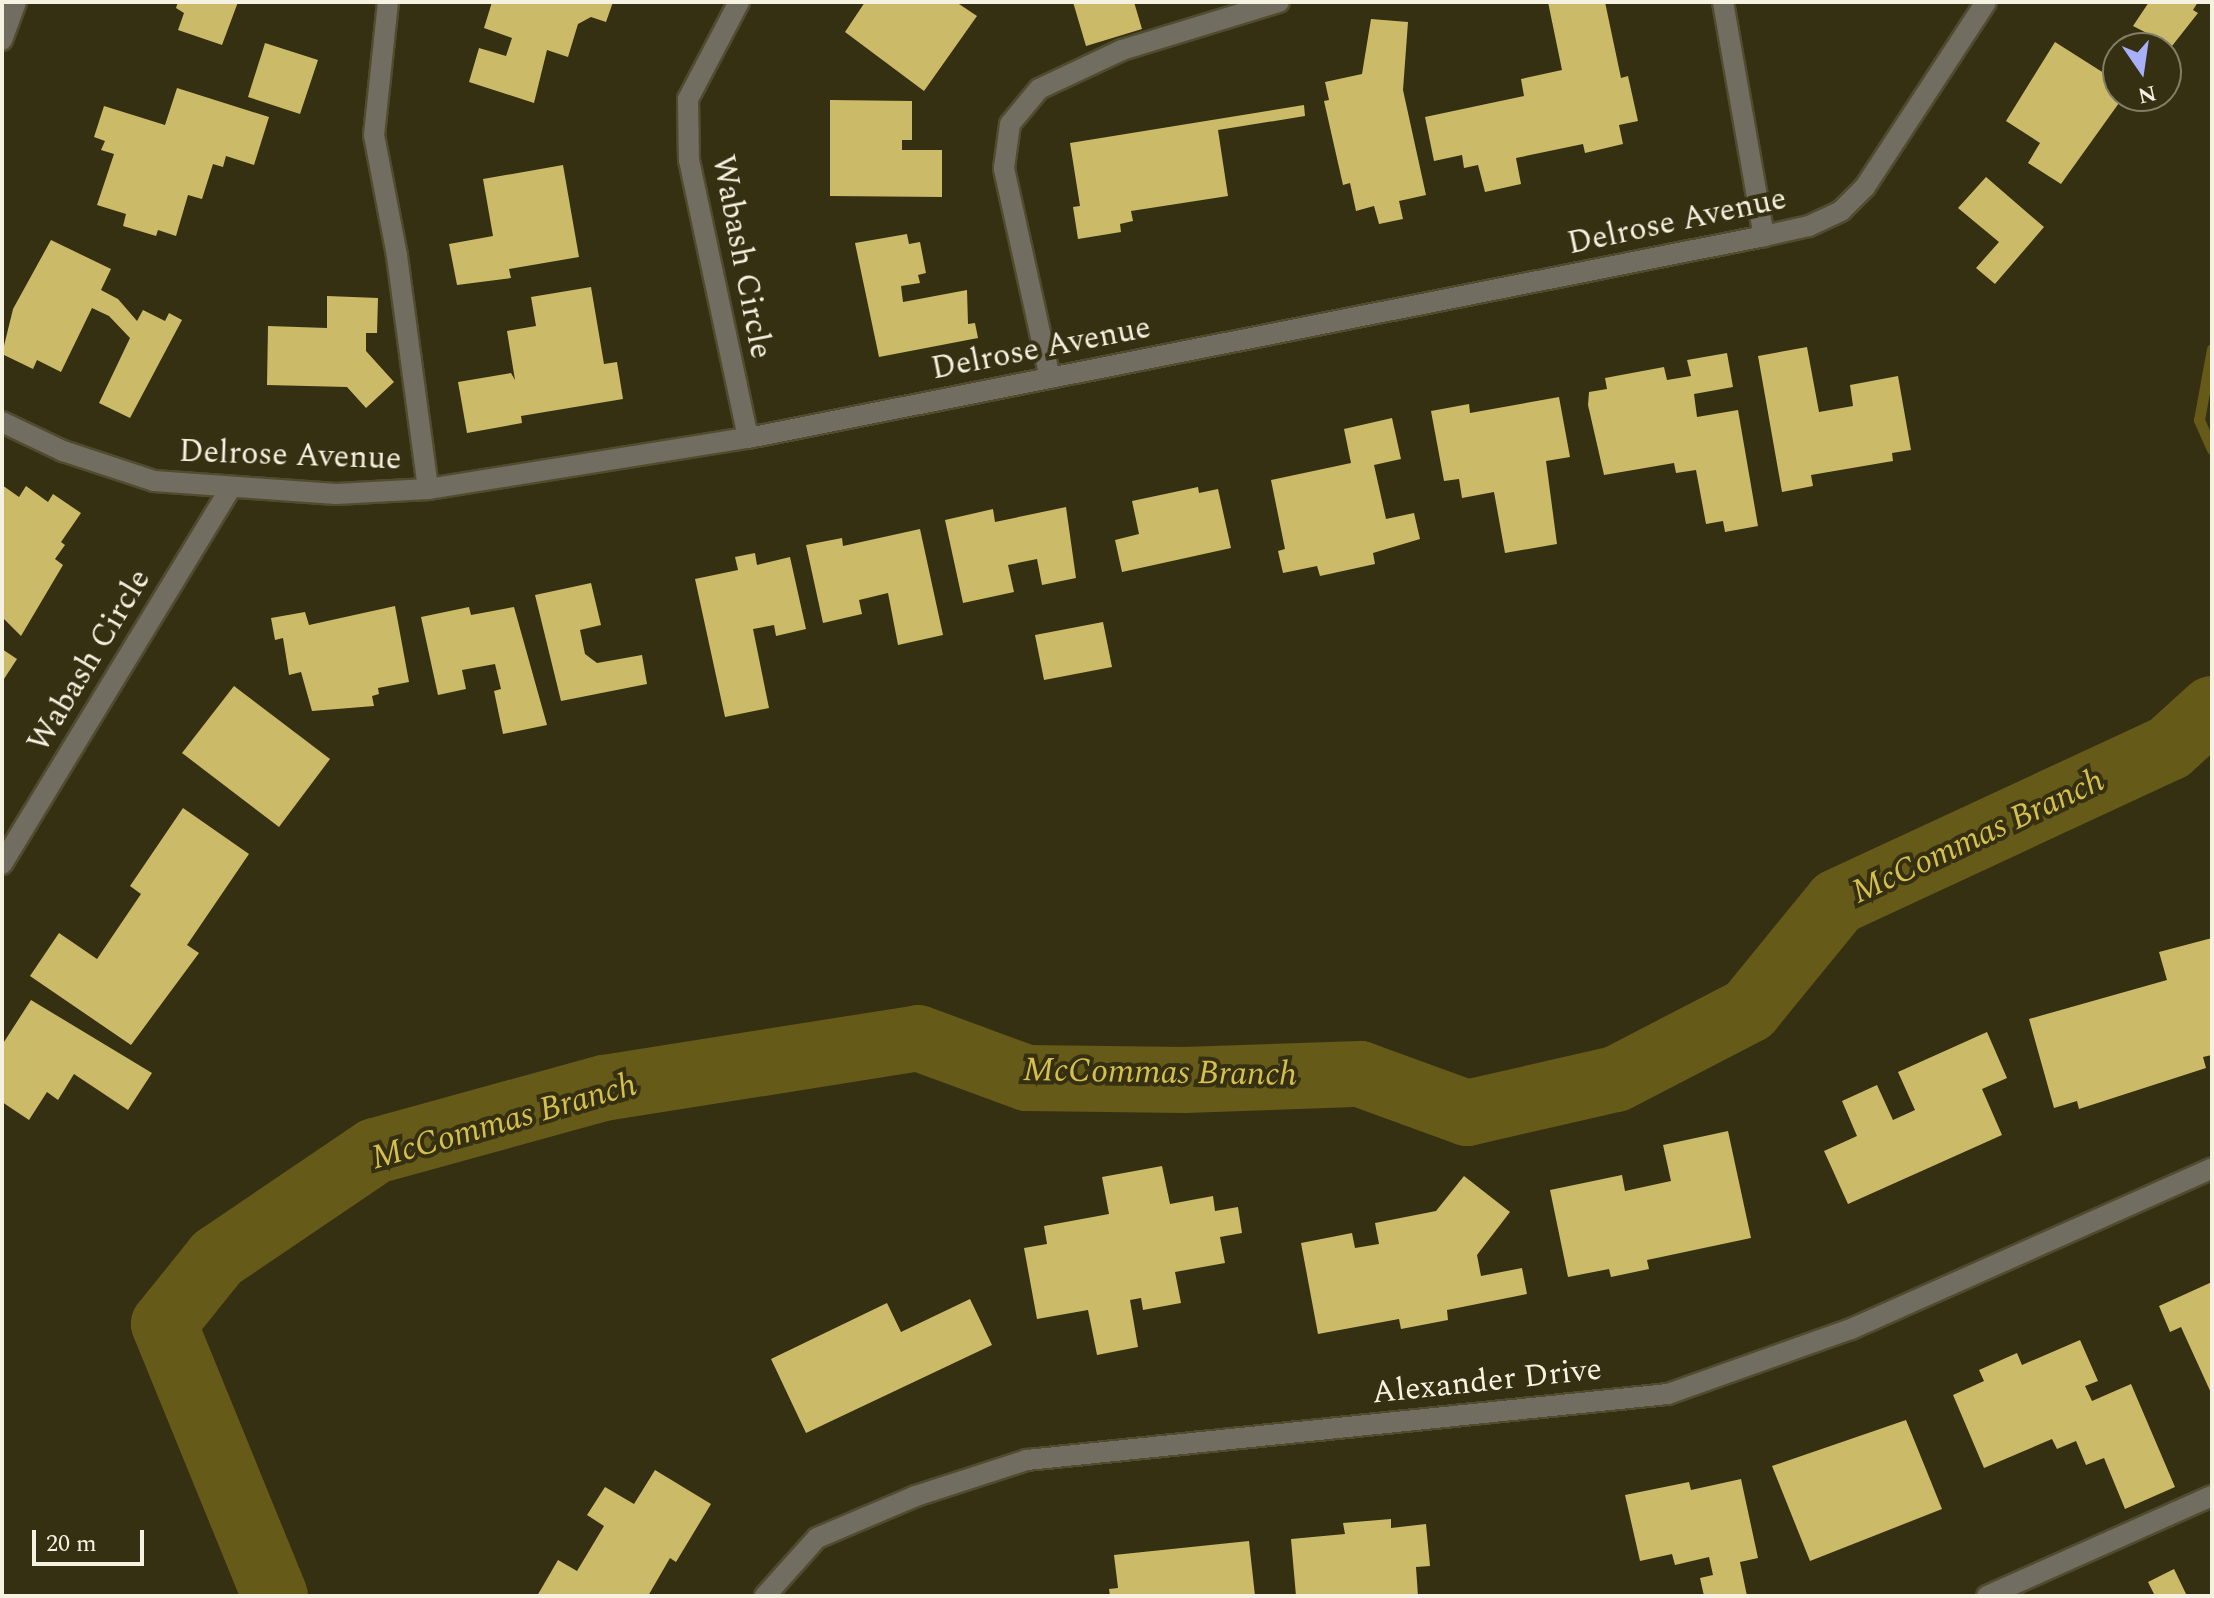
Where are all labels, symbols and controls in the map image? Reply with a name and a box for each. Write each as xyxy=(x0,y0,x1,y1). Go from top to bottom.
north arrow xyxy=(2102,32,2182,112)
text: N xyxy=(2135,76,2160,112)
street label: Wabash Circle xyxy=(702,152,780,362)
street label: Delrose Avenue xyxy=(1564,180,1790,264)
street label: Delrose Avenue xyxy=(928,309,1154,389)
street label: Delrose Avenue xyxy=(178,433,402,479)
street label: Wabash Circle xyxy=(20,563,160,759)
water label: McCommas Branch xyxy=(1845,761,2111,913)
water label: McCommas Branch xyxy=(1023,1050,1297,1096)
water label: McCommas Branch xyxy=(367,1065,641,1179)
street label: Alexander Drive xyxy=(1370,1351,1604,1413)
scale bar xyxy=(36,1514,148,1564)
text: 20 m xyxy=(46,1526,97,1562)

